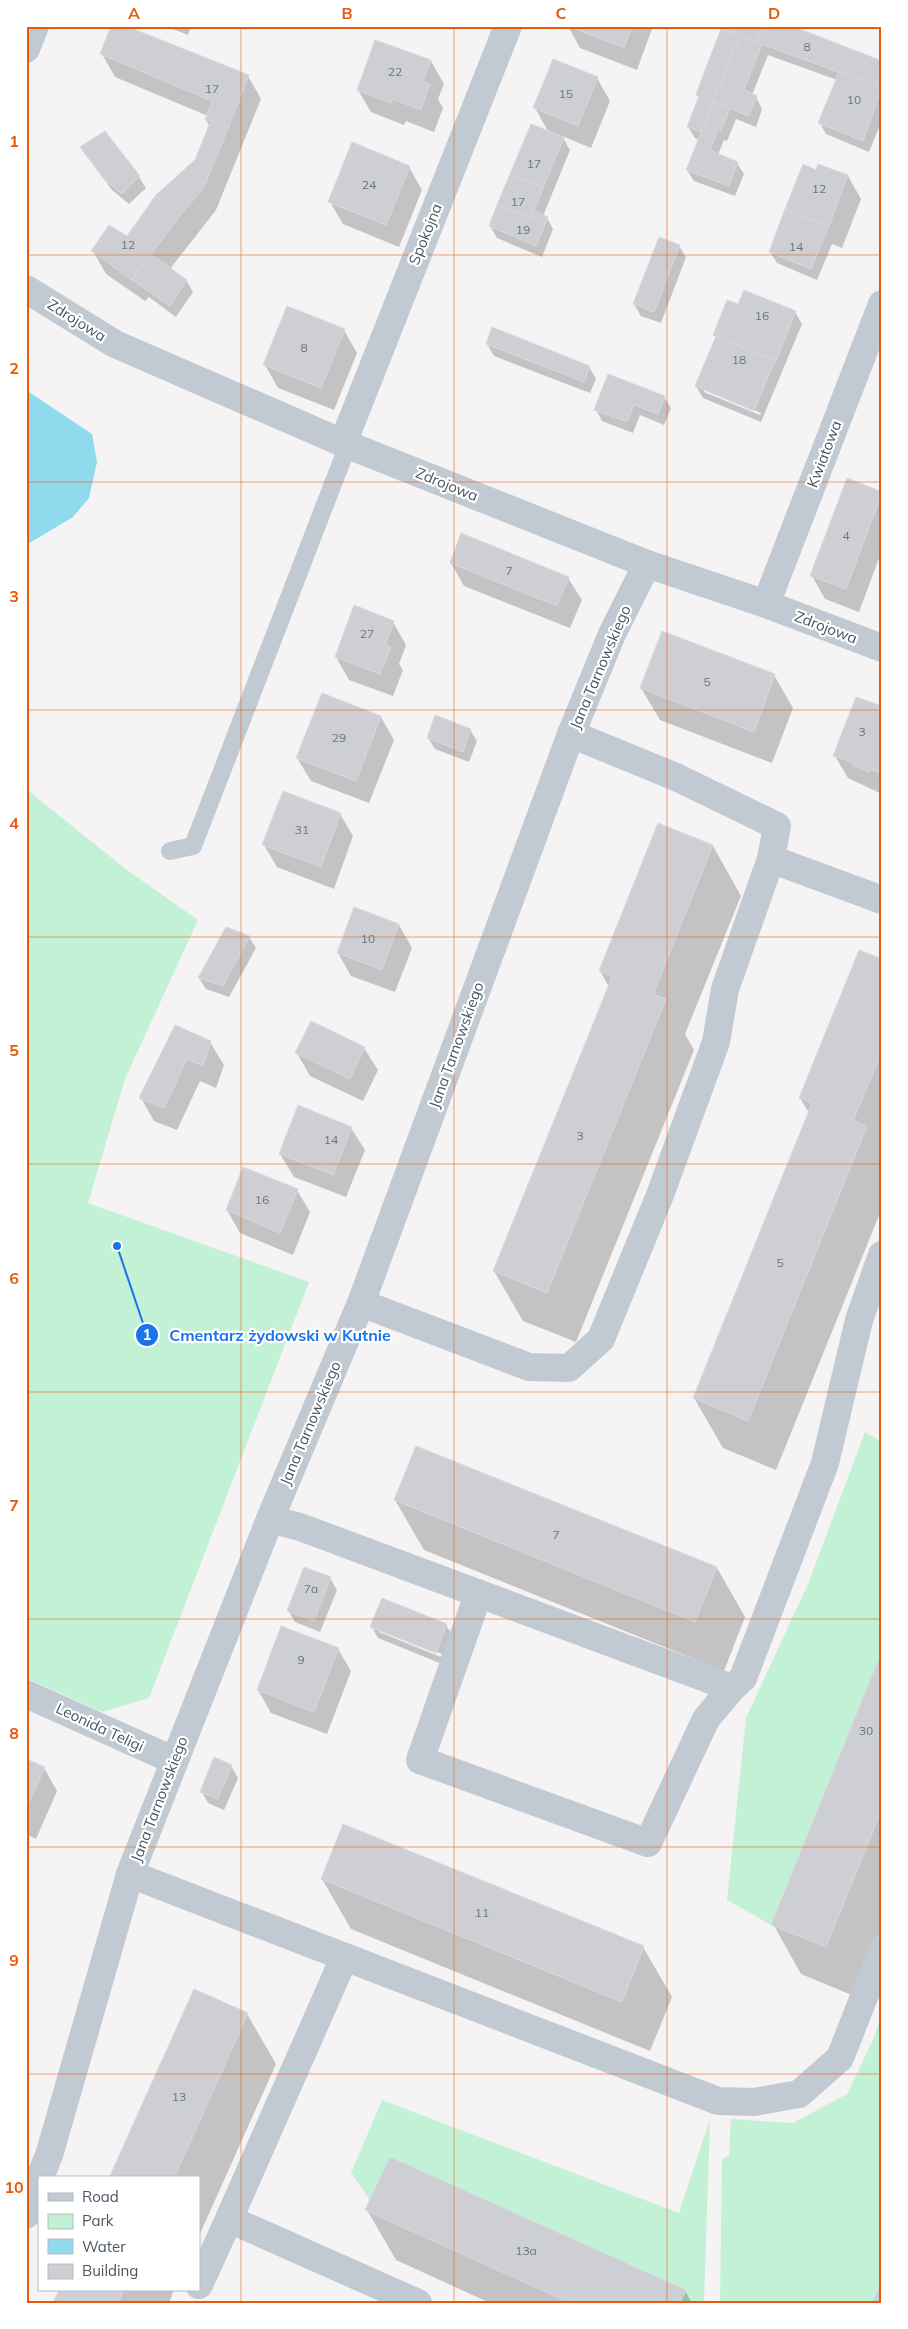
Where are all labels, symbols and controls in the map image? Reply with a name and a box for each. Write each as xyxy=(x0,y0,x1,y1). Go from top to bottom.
text: A xyxy=(128,3,140,23)
text: B xyxy=(341,3,353,23)
text: C xyxy=(556,3,567,23)
text: D xyxy=(768,3,780,23)
house number: 8 xyxy=(803,39,811,54)
house number: 22 xyxy=(388,64,402,79)
house number: 17 xyxy=(205,81,219,96)
house number: 15 xyxy=(559,86,573,101)
house number: 10 xyxy=(847,92,861,107)
text: 1 xyxy=(9,131,19,151)
house number: 17 xyxy=(527,156,541,171)
house number: 24 xyxy=(362,177,376,192)
house number: 12 xyxy=(812,181,826,196)
house number: 17 xyxy=(511,194,525,209)
street label: Spokojna xyxy=(404,201,446,267)
house number: 19 xyxy=(516,222,530,237)
house number: 12 xyxy=(121,237,135,252)
house number: 14 xyxy=(789,239,803,254)
street label: Zdrojowa xyxy=(44,295,110,345)
house number: 16 xyxy=(755,308,769,323)
house number: 8 xyxy=(300,340,308,355)
house number: 18 xyxy=(732,352,746,367)
text: 2 xyxy=(9,358,19,378)
street label: Kwiatowa xyxy=(803,418,845,490)
street label: Zdrojowa xyxy=(413,463,481,505)
house number: 4 xyxy=(842,528,850,543)
house number: 7 xyxy=(505,563,513,578)
text: 3 xyxy=(9,586,19,606)
street label: Jana Tarnowskiego xyxy=(565,602,635,732)
street label: Zdrojowa xyxy=(792,606,860,648)
house number: 27 xyxy=(360,626,374,641)
house number: 5 xyxy=(703,674,711,689)
house number: 3 xyxy=(858,724,866,739)
house number: 29 xyxy=(332,730,346,745)
text: 4 xyxy=(9,813,19,833)
house number: 31 xyxy=(295,822,309,837)
house number: 10 xyxy=(361,931,375,946)
street label: Jana Tarnowskiego xyxy=(424,979,488,1111)
text: 5 xyxy=(9,1040,19,1060)
house number: 3 xyxy=(576,1128,584,1143)
house number: 14 xyxy=(324,1132,338,1147)
house number: 16 xyxy=(255,1192,269,1207)
house number: 5 xyxy=(776,1255,784,1270)
text: 6 xyxy=(9,1268,19,1288)
callout: Cmentarz żydowski w Kutnie xyxy=(134,1320,401,1351)
text: 1 xyxy=(142,1325,152,1344)
text: Cmentarz żydowski w Kutnie xyxy=(169,1325,391,1345)
street label: Jana Tarnowskiego xyxy=(275,1358,345,1488)
text: 7 xyxy=(9,1495,19,1515)
house number: 7 xyxy=(552,1527,560,1542)
house number: 7a xyxy=(304,1581,318,1596)
house number: 9 xyxy=(297,1652,305,1667)
street label: Leonida Teligi xyxy=(53,1698,147,1756)
text: 8 xyxy=(9,1723,19,1743)
house number: 30 xyxy=(859,1723,873,1738)
street label: Jana Tarnowskiego xyxy=(126,1734,192,1864)
house number: 11 xyxy=(475,1905,489,1920)
text: 9 xyxy=(9,1950,19,1970)
house number: 13 xyxy=(172,2089,186,2104)
legend xyxy=(38,2176,200,2292)
text: 10 xyxy=(4,2177,24,2197)
text: Road xyxy=(82,2187,119,2206)
text: Park xyxy=(82,2211,114,2230)
text: Water xyxy=(82,2237,126,2256)
house number: 13a xyxy=(515,2243,537,2258)
text: Building xyxy=(82,2261,138,2280)

